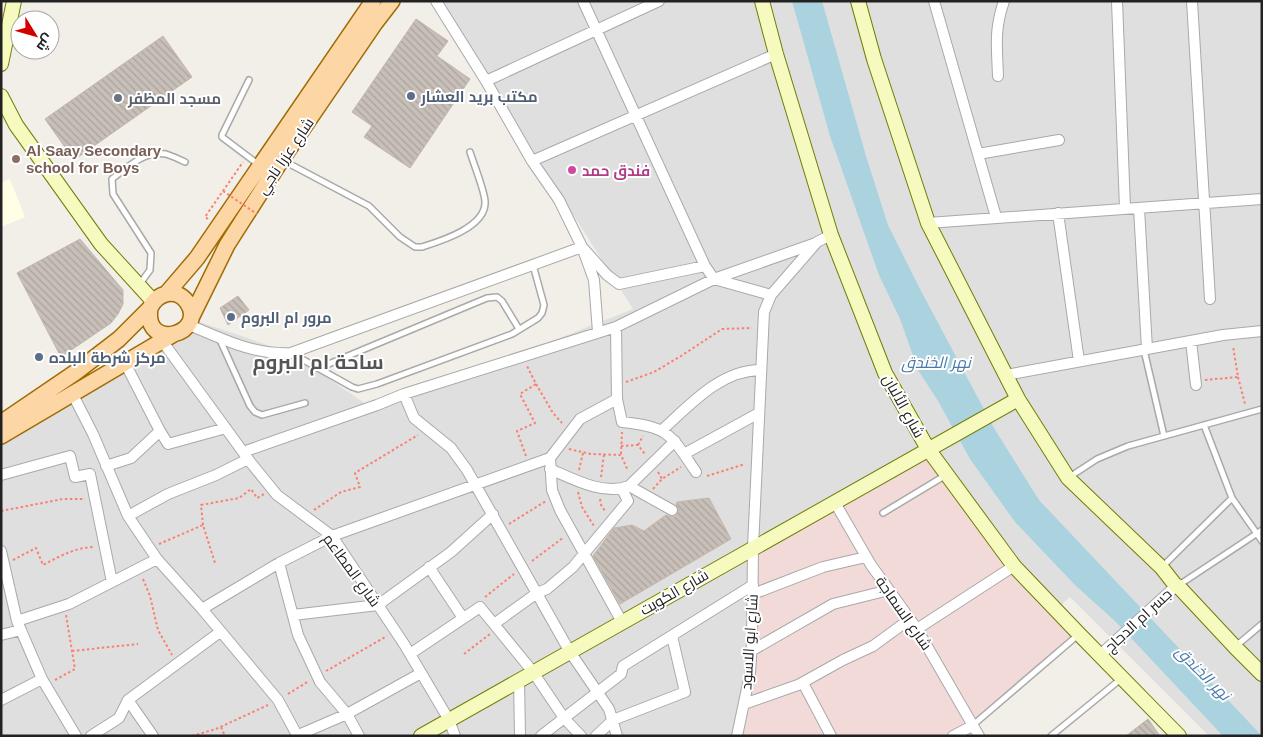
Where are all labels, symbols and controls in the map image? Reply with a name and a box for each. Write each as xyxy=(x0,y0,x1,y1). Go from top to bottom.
north arrow xyxy=(10,10,60,60)
text: ش xyxy=(33,30,57,55)
place label: مكتب بريد العشار xyxy=(420,88,538,106)
place label: مسجد المظفر xyxy=(127,90,221,108)
marker: مكتب بريد العشار xyxy=(405,90,417,102)
marker: مسجد المظفر xyxy=(112,92,124,104)
street label: شارع عزرا ناجي xyxy=(253,114,320,200)
place label: Al Saay Secondary school for Boys xyxy=(26,142,162,176)
marker: Al Saay Secondary school for Boys xyxy=(10,153,22,165)
place label: فندق حمد xyxy=(582,162,650,180)
marker: فندق حمد xyxy=(566,164,578,176)
place label: مرور ام البروم xyxy=(241,309,332,328)
marker: مرور ام البروم xyxy=(225,311,237,323)
place label: مركز شرطة البلده xyxy=(49,349,166,367)
marker: مركز شرطة البلده xyxy=(33,351,45,363)
district label: ساحة ام البروم xyxy=(252,351,384,376)
water label: نهر الخندق xyxy=(901,354,972,373)
street label: شارع الألبان xyxy=(877,371,928,442)
street label: شارع المطاعم xyxy=(317,530,384,612)
street label: شارع الكويت xyxy=(637,566,713,621)
street label: شارع السماجة xyxy=(870,573,936,655)
street label: جسر ام الدجاج xyxy=(1101,585,1177,657)
street label: شارع ابو الاسود xyxy=(737,593,764,691)
water label: نهر الخندق xyxy=(1171,642,1235,706)

